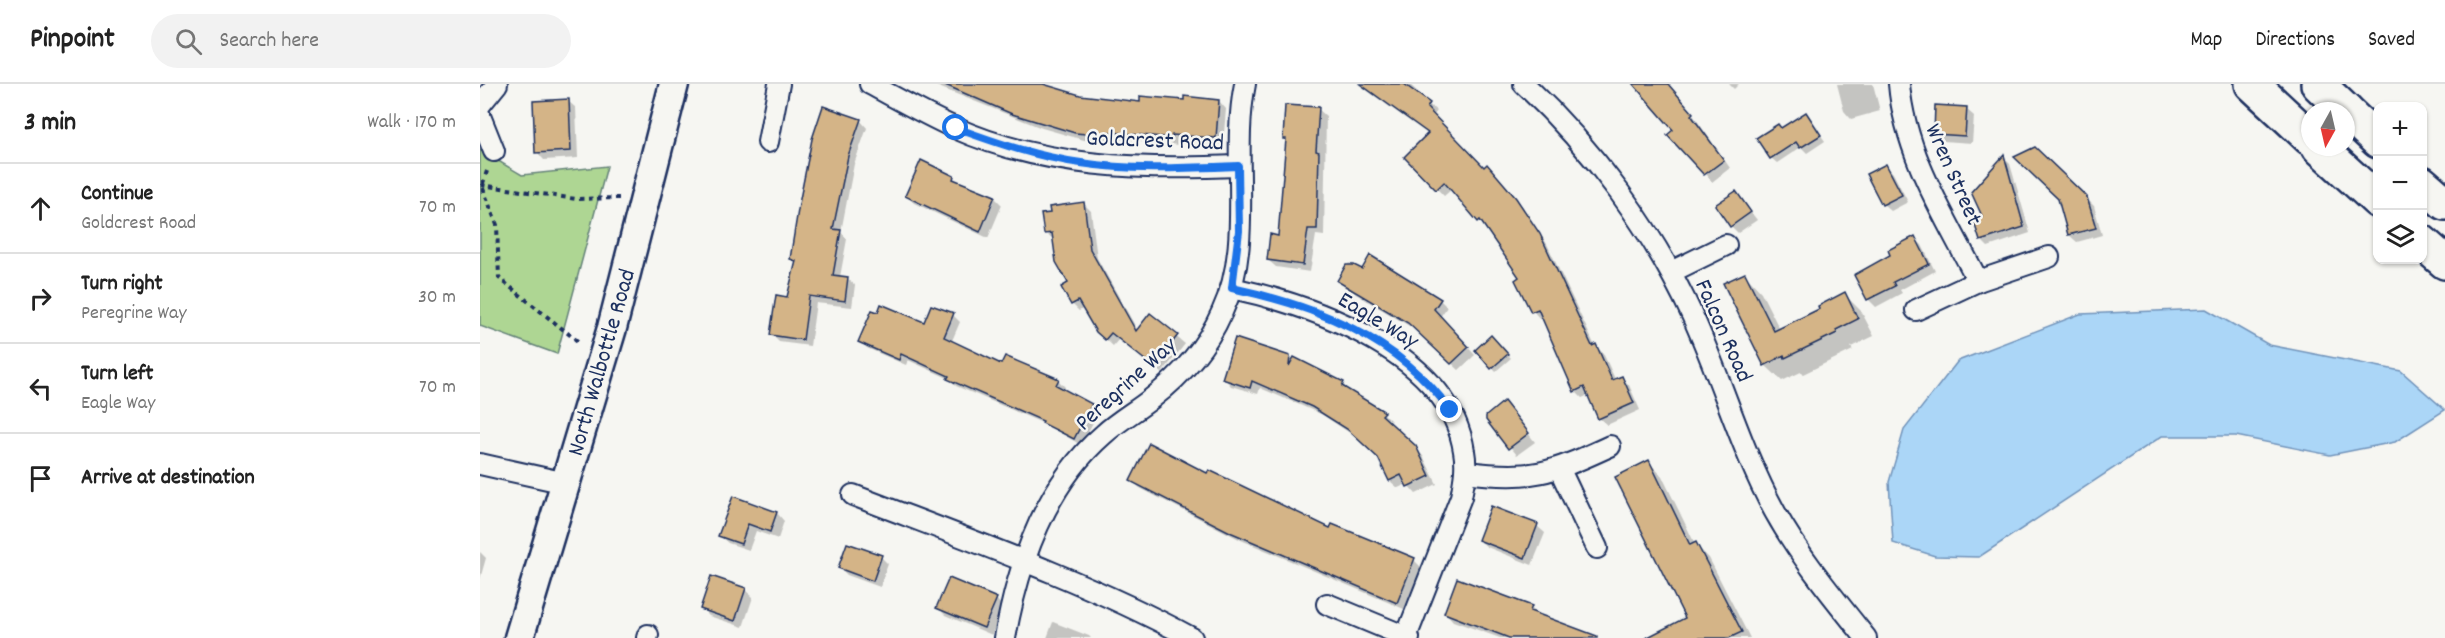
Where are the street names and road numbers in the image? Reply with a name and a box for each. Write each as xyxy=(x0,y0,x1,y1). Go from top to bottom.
street label: Wren Street xyxy=(1915,119,1990,232)
street label: Goldcrest Road xyxy=(1085,123,1225,161)
street label: North Walbottle Road xyxy=(560,265,646,460)
street label: Falcon Road xyxy=(1684,274,1760,388)
street label: Eagle Way xyxy=(1330,284,1426,360)
street label: Peregrine Way xyxy=(1069,329,1186,440)

